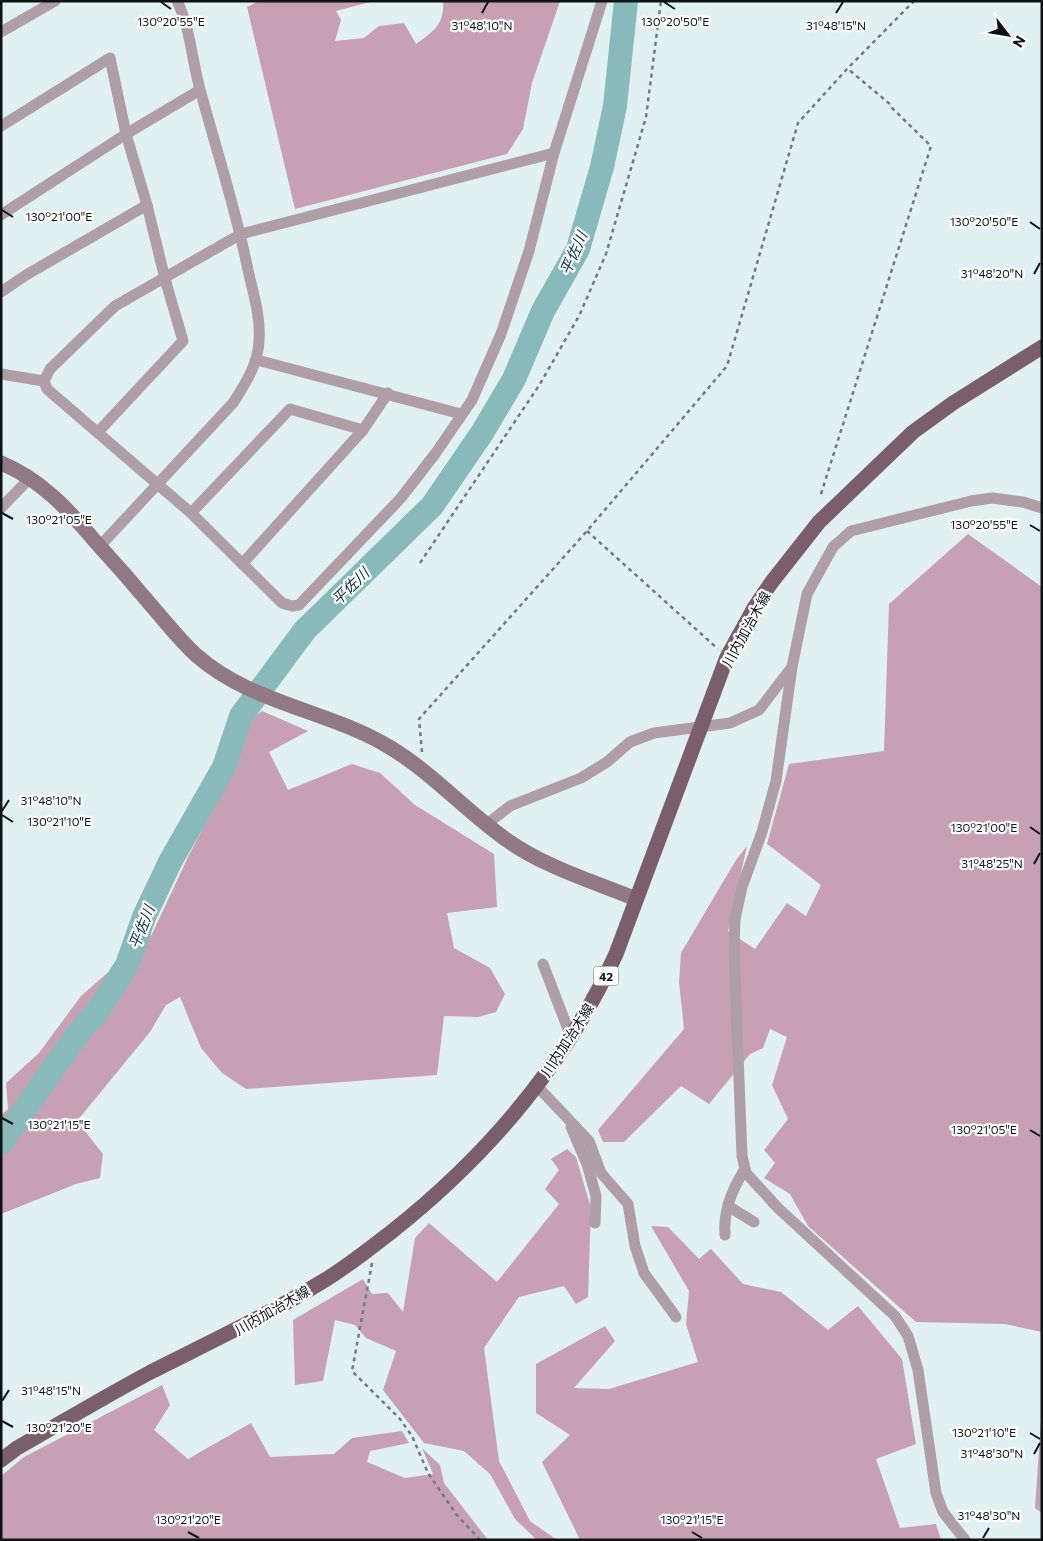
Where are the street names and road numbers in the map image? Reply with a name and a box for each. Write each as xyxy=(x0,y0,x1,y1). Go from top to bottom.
street label: 川内加治木線 xyxy=(718,588,774,670)
road number: 42 xyxy=(594,966,618,986)
street label: 川内加治木線 xyxy=(537,1000,597,1080)
street label: 川内加治木線 xyxy=(231,1282,313,1338)

